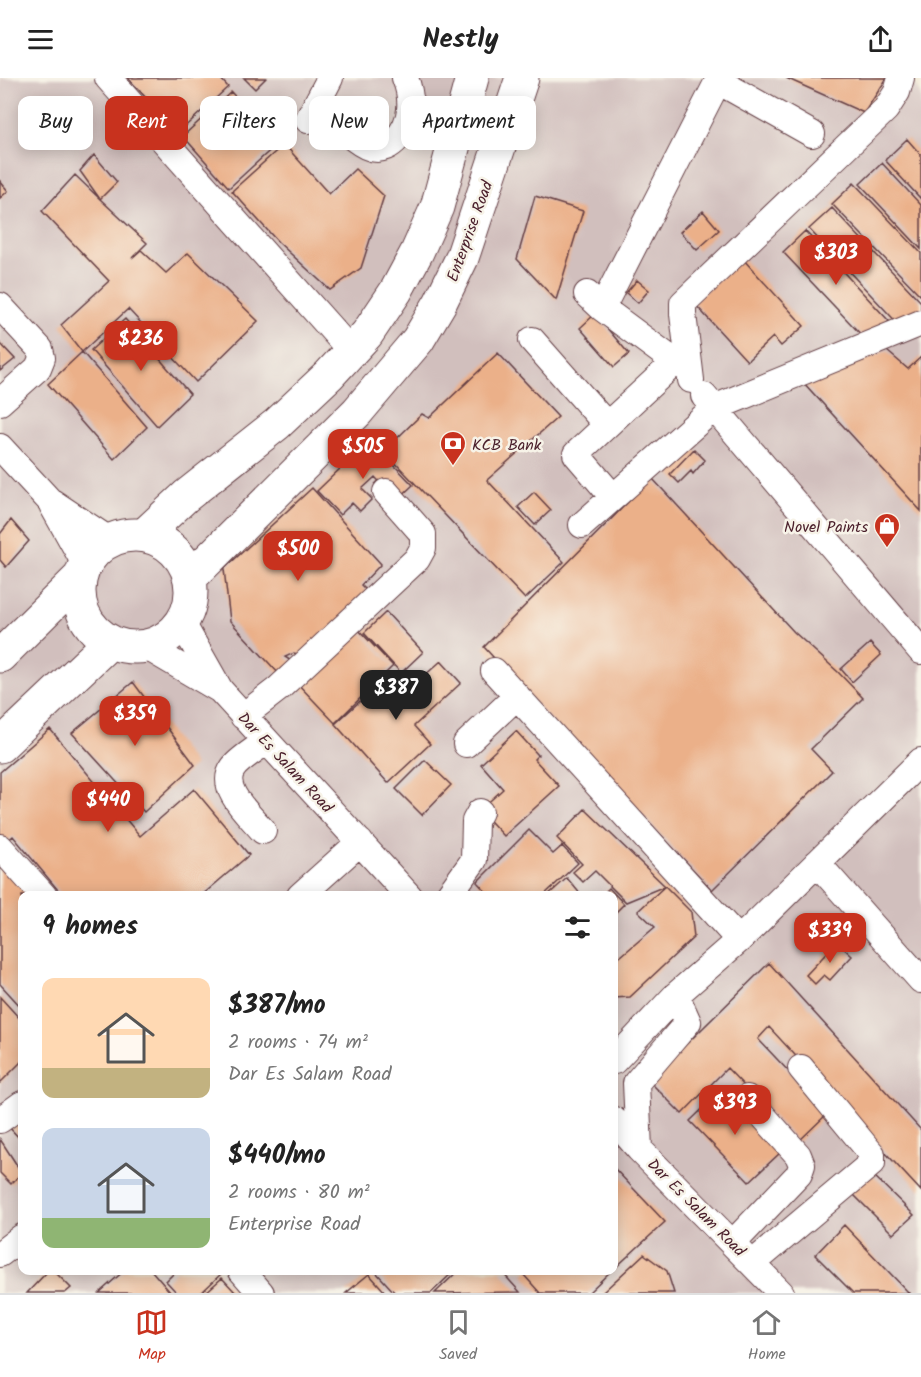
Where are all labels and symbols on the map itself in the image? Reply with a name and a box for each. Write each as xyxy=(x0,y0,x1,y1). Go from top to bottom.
street label: Enterprise Road xyxy=(441,177,501,286)
pin: $303 xyxy=(800,235,872,286)
pin: $236 xyxy=(105,321,177,372)
pin: $505 xyxy=(327,429,399,480)
bank icon: KCB Bank xyxy=(438,429,468,467)
place label: KCB Bank xyxy=(472,433,542,458)
shop icon: Novel Paints xyxy=(872,511,902,549)
place label: Novel Paints xyxy=(784,515,868,540)
pin: $500 xyxy=(262,531,334,582)
pin: $387 xyxy=(360,670,432,721)
pin: $359 xyxy=(99,696,171,747)
street label: Dar Es Salam Road xyxy=(231,707,339,820)
pin: $440 xyxy=(72,782,144,833)
pin: $339 xyxy=(794,913,866,964)
pin: $393 xyxy=(699,1085,771,1136)
street label: Dar Es Salam Road xyxy=(641,1153,752,1264)

